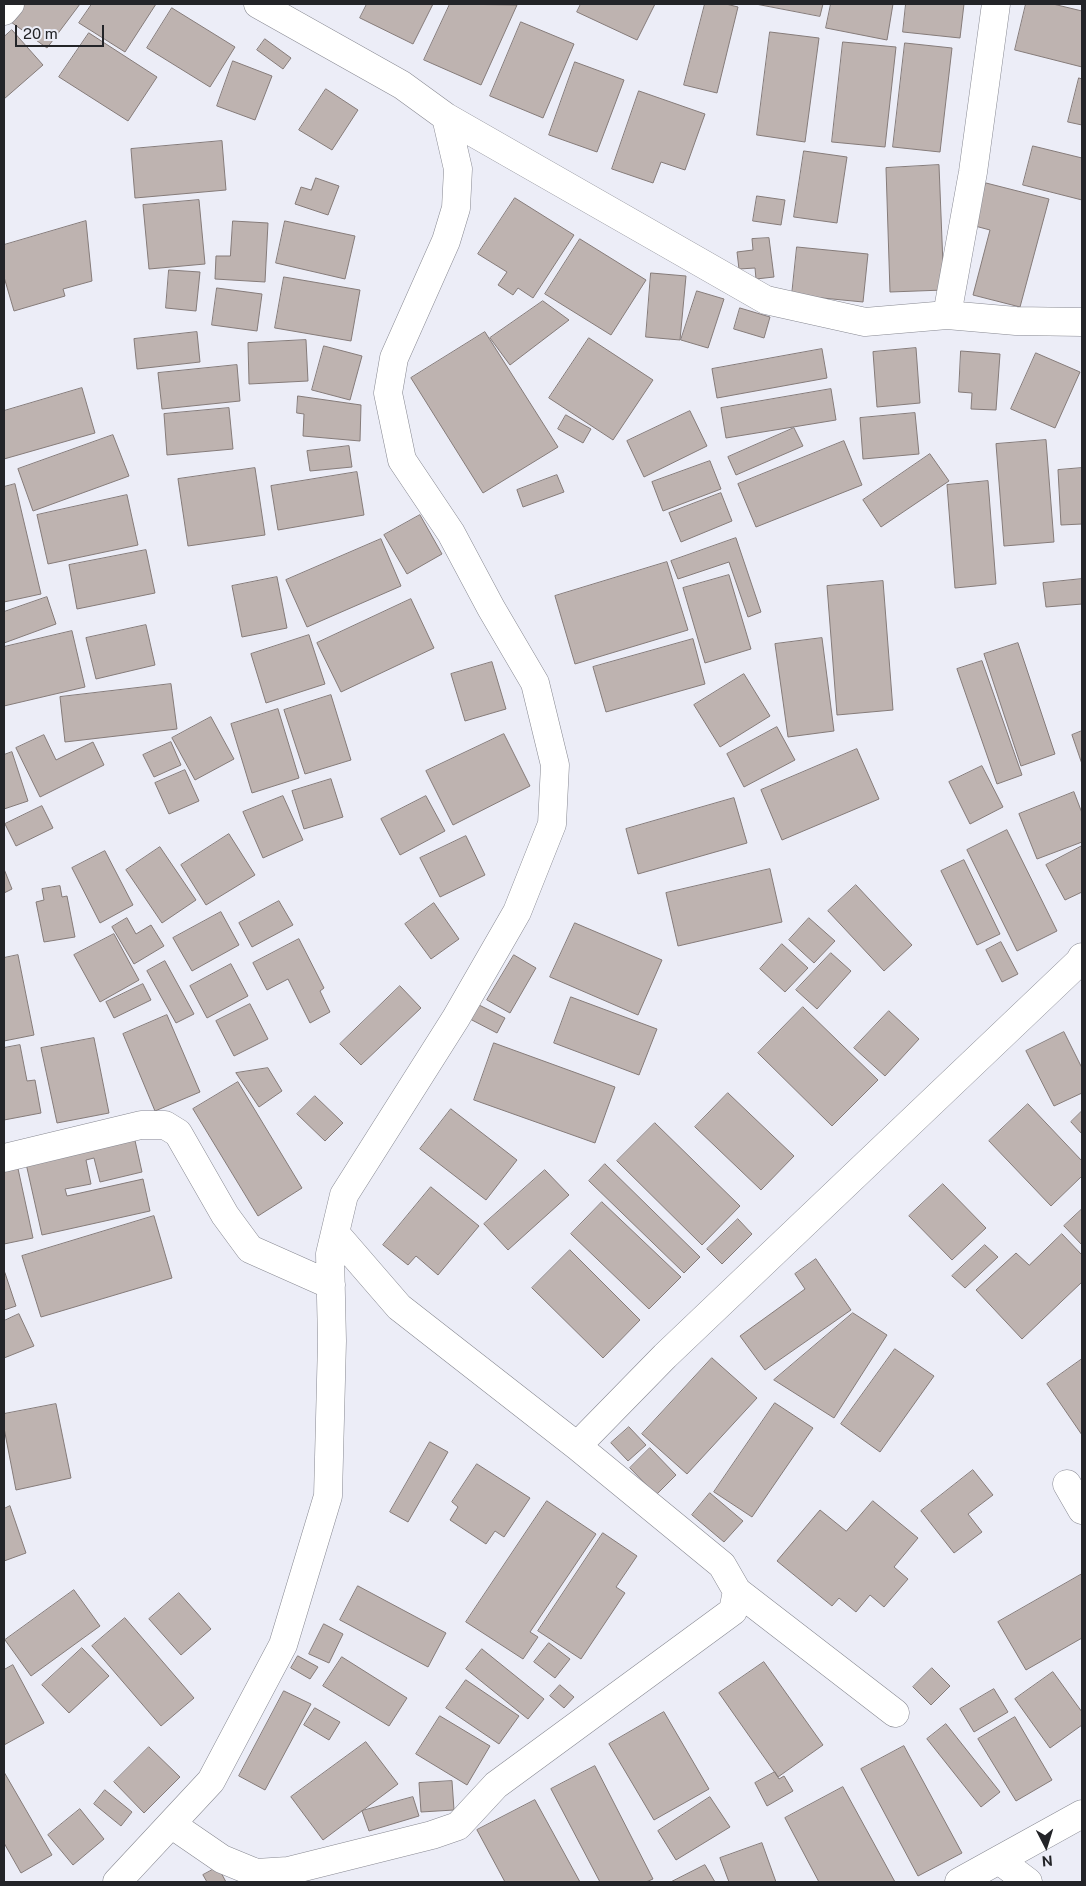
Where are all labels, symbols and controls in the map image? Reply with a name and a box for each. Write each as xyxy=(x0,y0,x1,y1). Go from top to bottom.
scale bar xyxy=(18,15,106,47)
text: 20 m xyxy=(23,25,58,42)
north arrow xyxy=(1021,1821,1071,1871)
text: N xyxy=(1041,1852,1053,1869)

